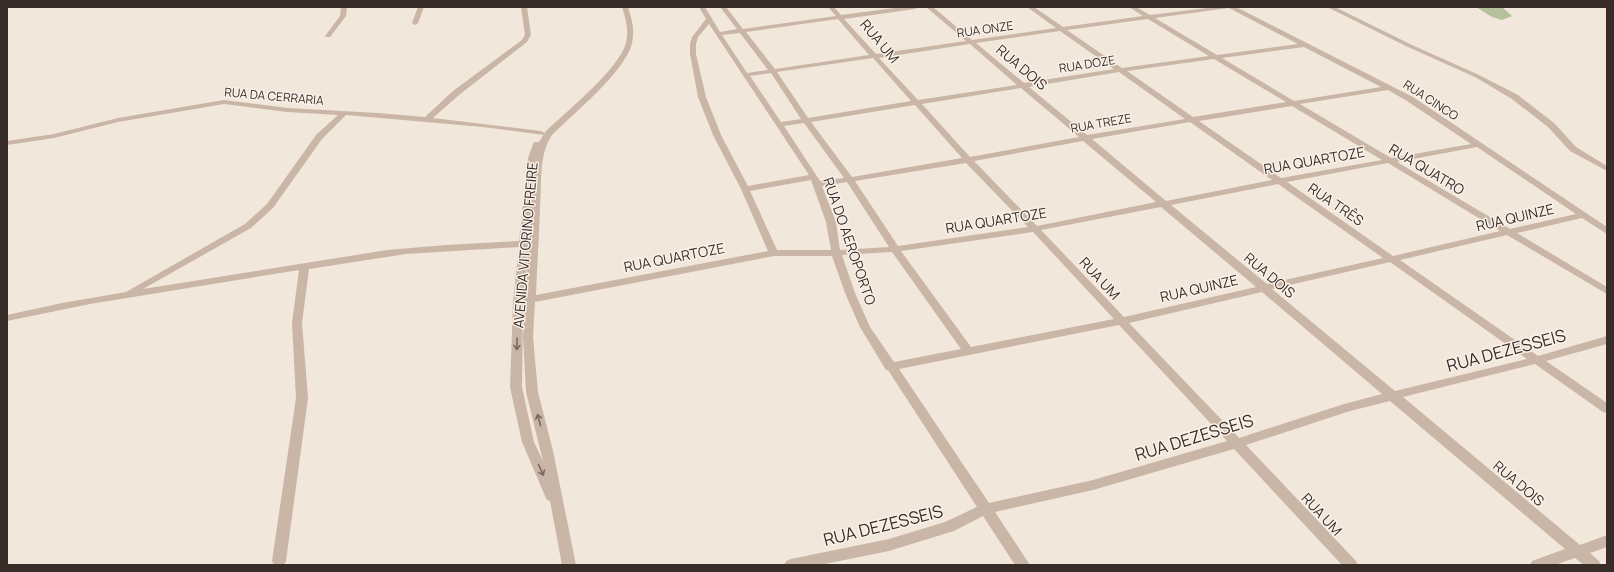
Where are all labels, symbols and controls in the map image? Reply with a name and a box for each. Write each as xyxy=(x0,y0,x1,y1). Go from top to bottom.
street label: RUA UM xyxy=(856,15,904,67)
street label: RUA ONZE xyxy=(956,17,1014,41)
street label: RUA DOIS xyxy=(992,40,1052,94)
street label: RUA DOZE xyxy=(1058,51,1116,77)
street label: RUA CINCO xyxy=(1400,76,1462,124)
street label: RUA DA CERRARIA xyxy=(224,83,325,109)
street label: RUA TREZE xyxy=(1069,109,1133,137)
street label: RUA QUATRO xyxy=(1386,139,1468,199)
street label: RUA QUARTOZE xyxy=(1262,142,1366,178)
street label: AVENIDA VITORINO FREIRE xyxy=(508,161,542,329)
street label: RUA DO AEROPORTO xyxy=(819,175,881,307)
street label: RUA TRÊS xyxy=(1304,178,1368,230)
street label: RUA QUINZE xyxy=(1474,199,1556,235)
street label: RUA QUARTOZE xyxy=(944,203,1048,237)
street label: RUA QUARTOZE xyxy=(622,238,726,276)
street label: RUA DOIS xyxy=(1240,248,1300,302)
street label: RUA UM xyxy=(1075,253,1125,303)
street label: RUA QUINZE xyxy=(1158,270,1240,306)
street label: RUA DEZESSEIS xyxy=(1444,323,1568,377)
one-way arrow xyxy=(513,337,521,350)
street label: RUA DEZESSEIS xyxy=(1132,408,1256,466)
one-way arrow xyxy=(535,414,542,427)
street label: RUA DOIS xyxy=(1489,456,1549,510)
one-way arrow xyxy=(538,464,545,476)
street label: RUA UM xyxy=(1297,489,1347,539)
street label: RUA DEZESSEIS xyxy=(821,499,945,551)

